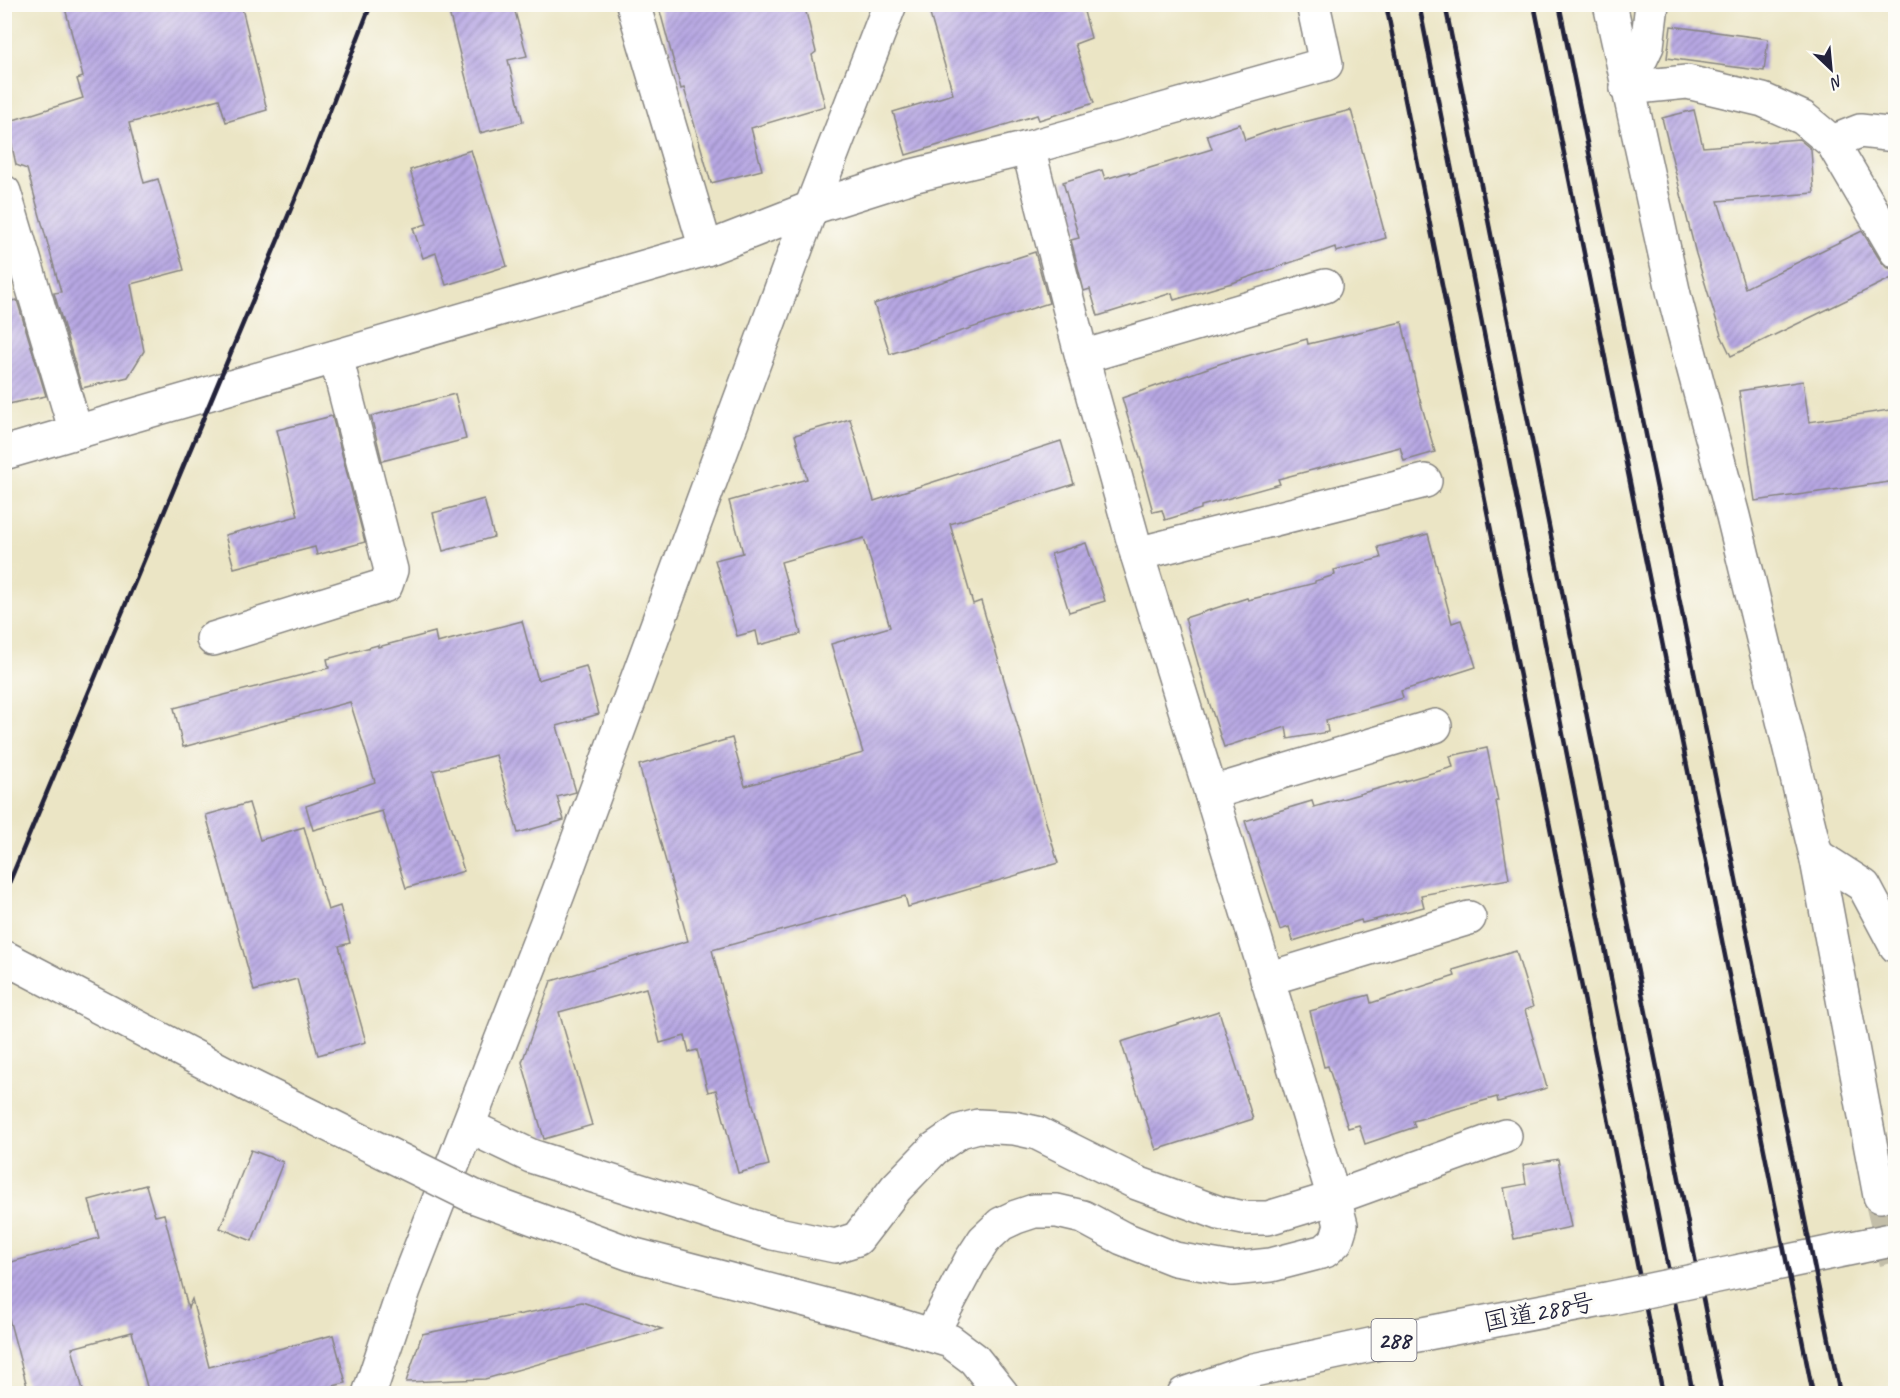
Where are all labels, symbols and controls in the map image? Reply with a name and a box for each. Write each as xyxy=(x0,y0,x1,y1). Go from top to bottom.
north arrow xyxy=(1801,39,1861,99)
text: N xyxy=(1826,70,1846,94)
street label: 国道288号 xyxy=(1480,1285,1598,1339)
road number: 288 xyxy=(1372,1319,1416,1361)

